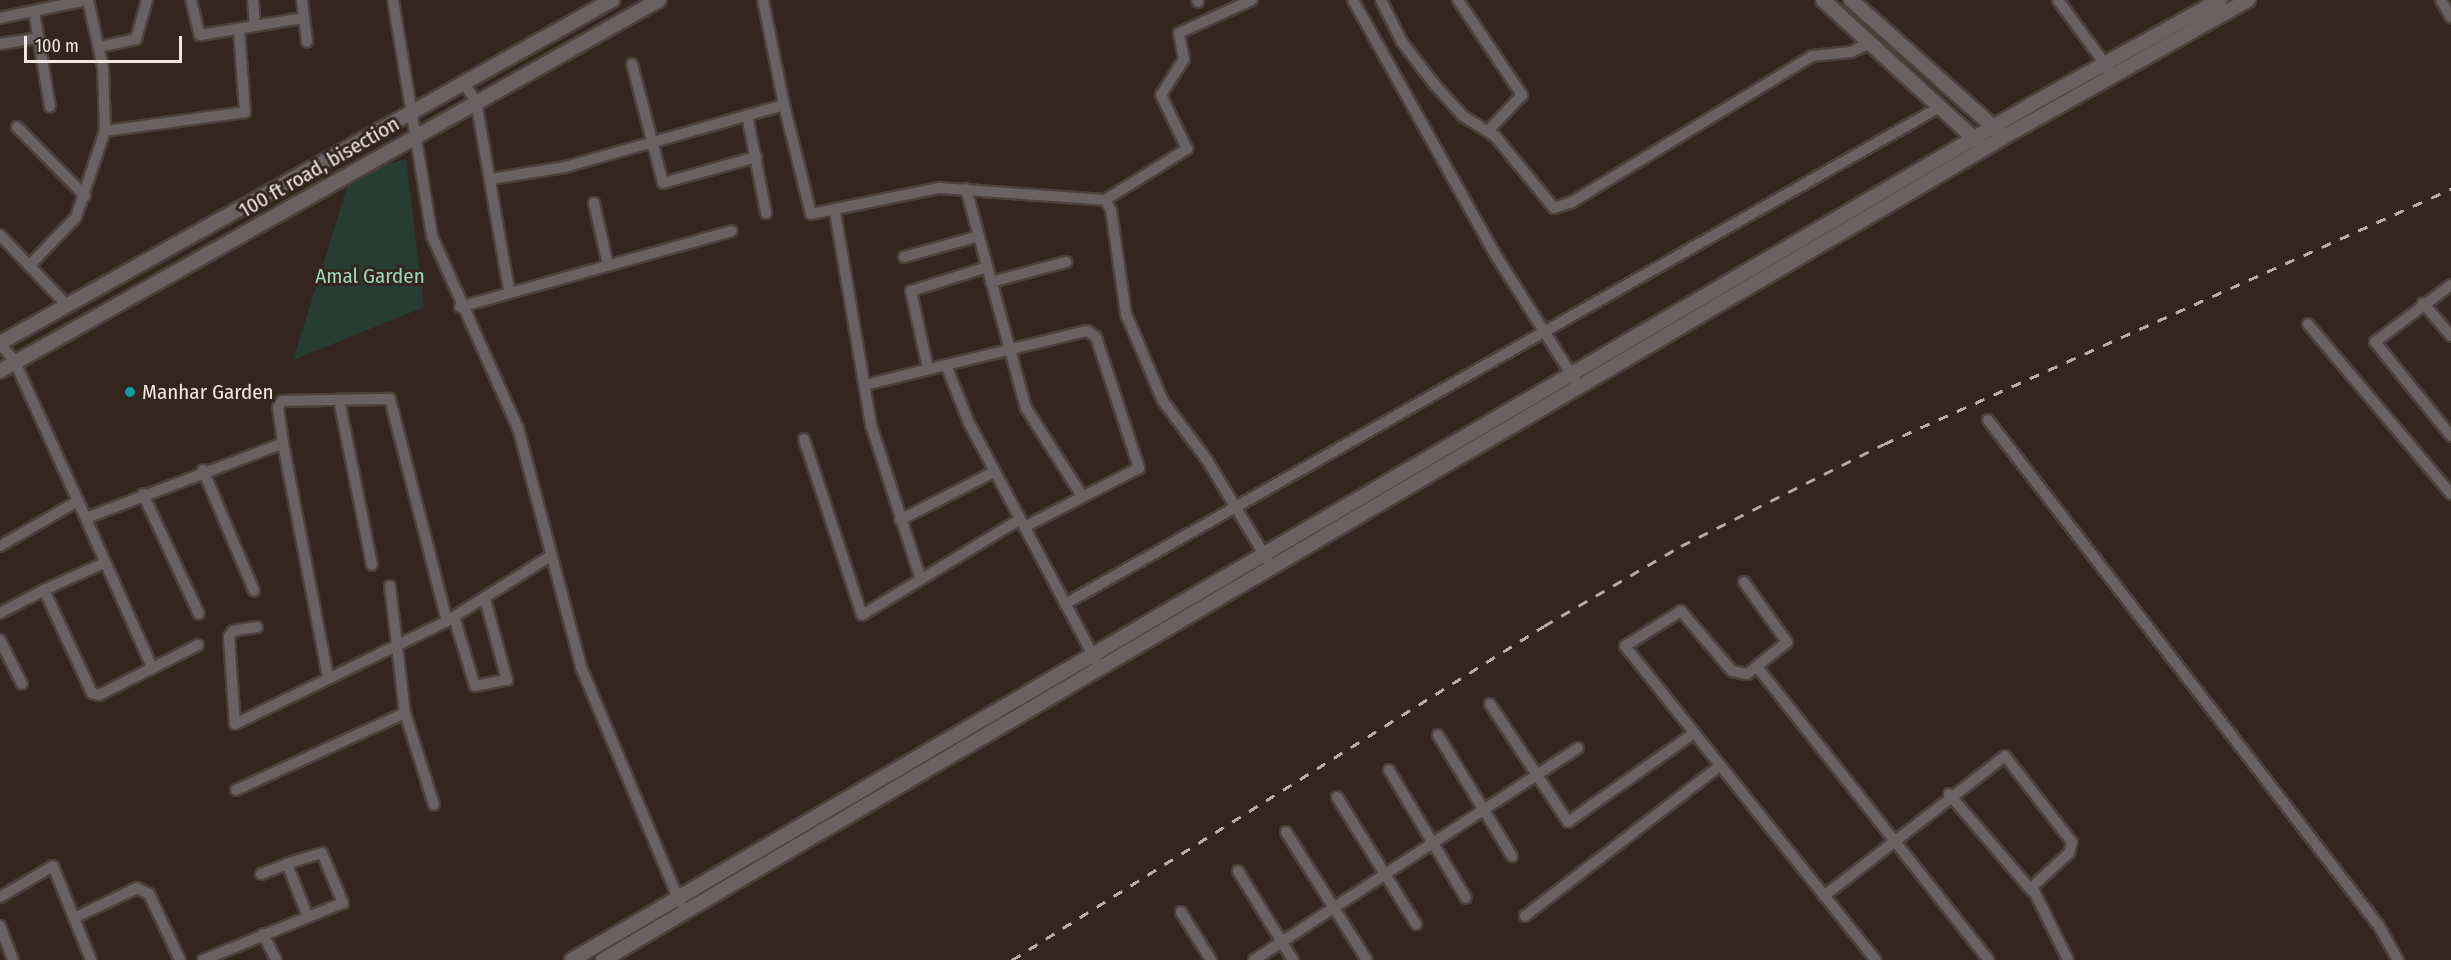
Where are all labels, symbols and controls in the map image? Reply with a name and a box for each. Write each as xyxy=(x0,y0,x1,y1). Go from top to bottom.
scale bar xyxy=(27,24,184,62)
text: 100 m xyxy=(35,35,79,57)
street label: 100 ft road, bisection xyxy=(234,111,404,223)
park label: Amal Garden xyxy=(315,263,425,289)
place label: Manhar Garden xyxy=(142,379,274,405)
marker: Manhar Garden xyxy=(123,385,137,399)

